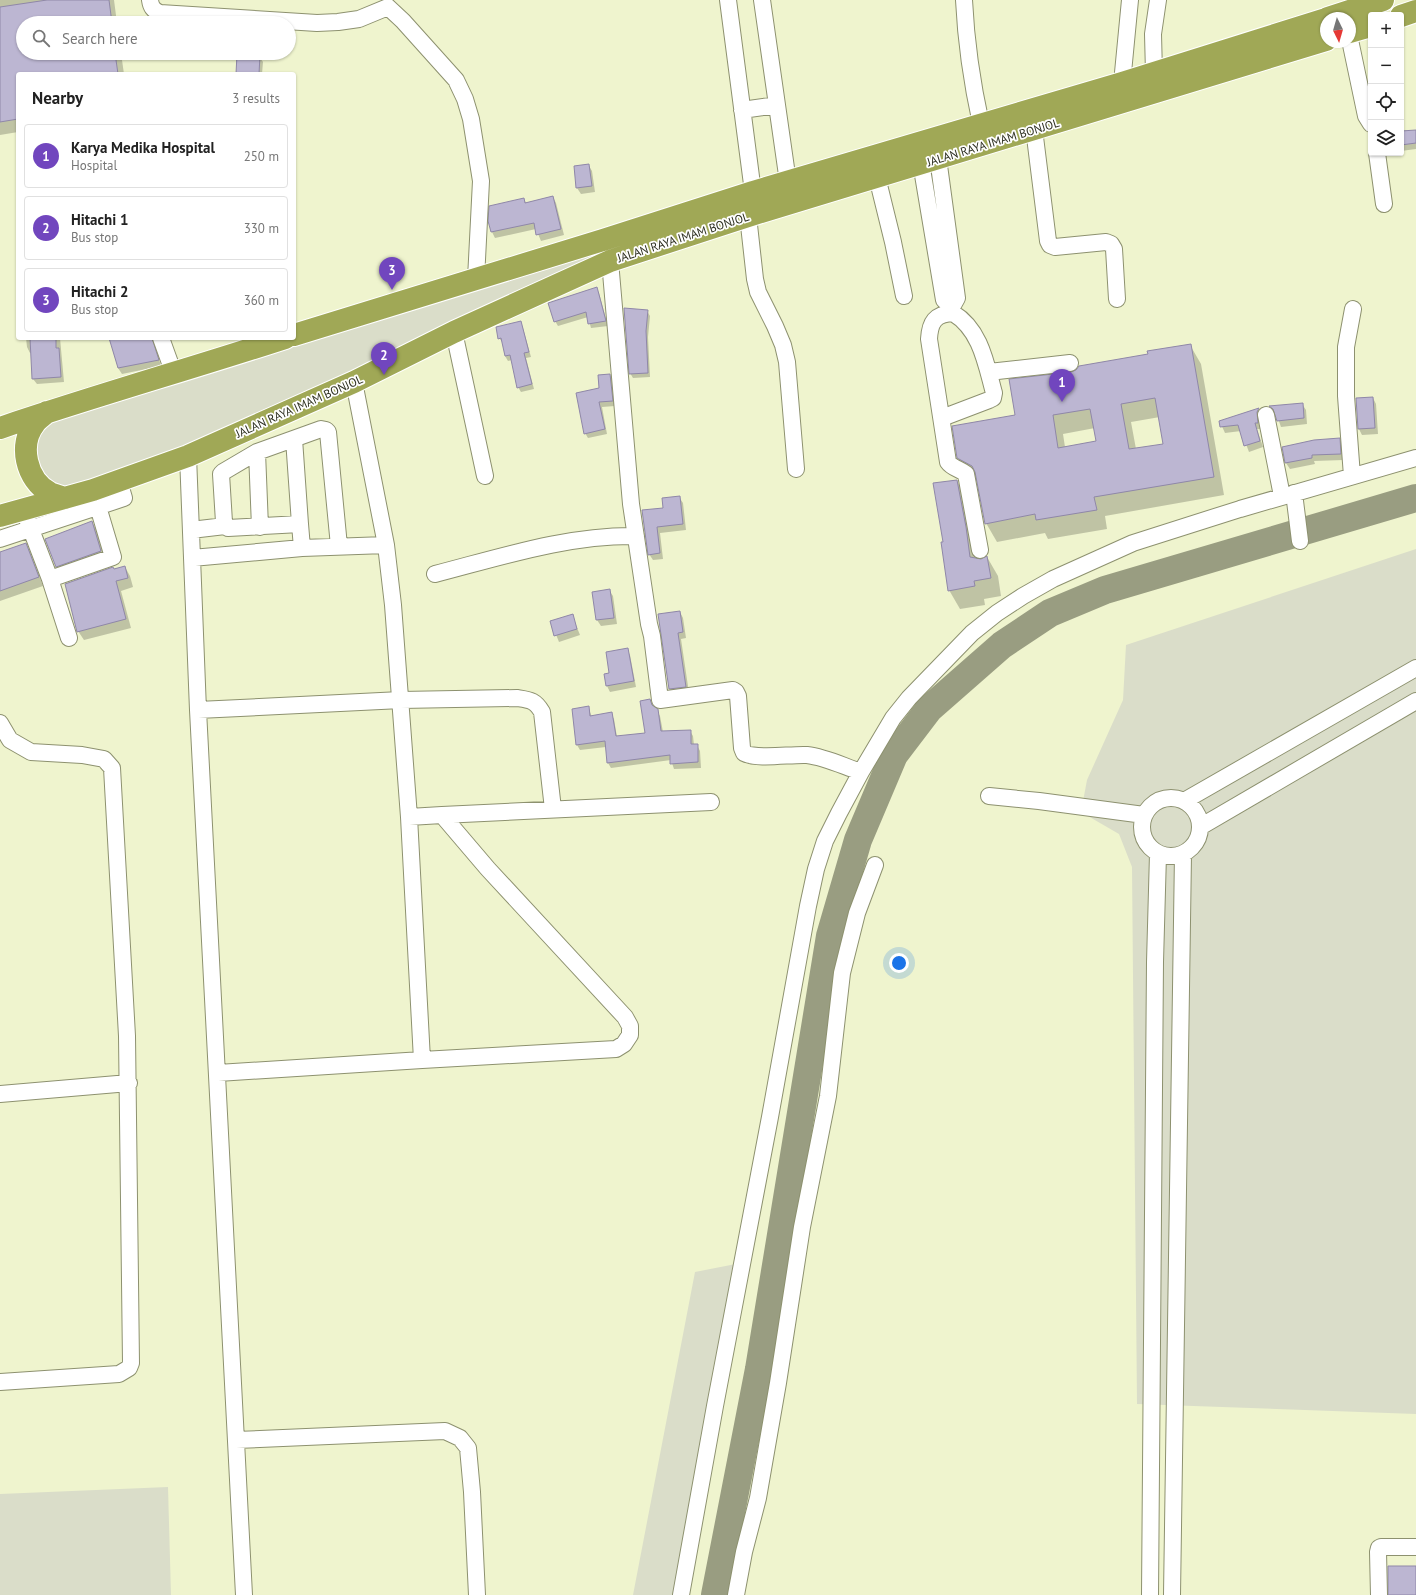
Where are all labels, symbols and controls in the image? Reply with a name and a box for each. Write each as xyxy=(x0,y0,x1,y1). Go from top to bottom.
north arrow xyxy=(1320,12,1356,48)
map controls xyxy=(1368,12,1404,156)
button: + xyxy=(1368,12,1404,48)
search box xyxy=(16,16,296,60)
icon: search xyxy=(30,27,52,49)
text: Search here xyxy=(62,29,138,48)
button: − xyxy=(1368,48,1404,84)
button: locate xyxy=(1368,84,1404,120)
text: Nearby xyxy=(32,87,83,109)
text: 3 results xyxy=(232,90,280,107)
street label: JALAN RAYA IMAM BONJOL xyxy=(924,115,1061,170)
button: layers xyxy=(1368,120,1404,156)
text: Karya Medika Hospital xyxy=(71,138,215,157)
text: 1 xyxy=(42,148,50,165)
text: 250 m xyxy=(244,148,279,165)
text: Hospital xyxy=(71,157,117,174)
street label: JALAN RAYA IMAM BONJOL xyxy=(614,209,751,266)
text: Hitachi 1 xyxy=(71,210,128,229)
text: 2 xyxy=(42,220,50,237)
text: 330 m xyxy=(244,220,279,237)
text: Bus stop xyxy=(71,229,118,246)
pin: 3 xyxy=(379,257,405,290)
text: Hitachi 2 xyxy=(71,282,128,301)
text: 3 xyxy=(42,292,50,309)
text: 360 m xyxy=(244,292,279,309)
text: Bus stop xyxy=(71,301,118,318)
pin: 2 xyxy=(371,342,397,375)
pin: 1 xyxy=(1049,369,1075,402)
street label: JALAN RAYA IMAM BONJOL xyxy=(232,371,365,441)
your location xyxy=(889,953,909,973)

